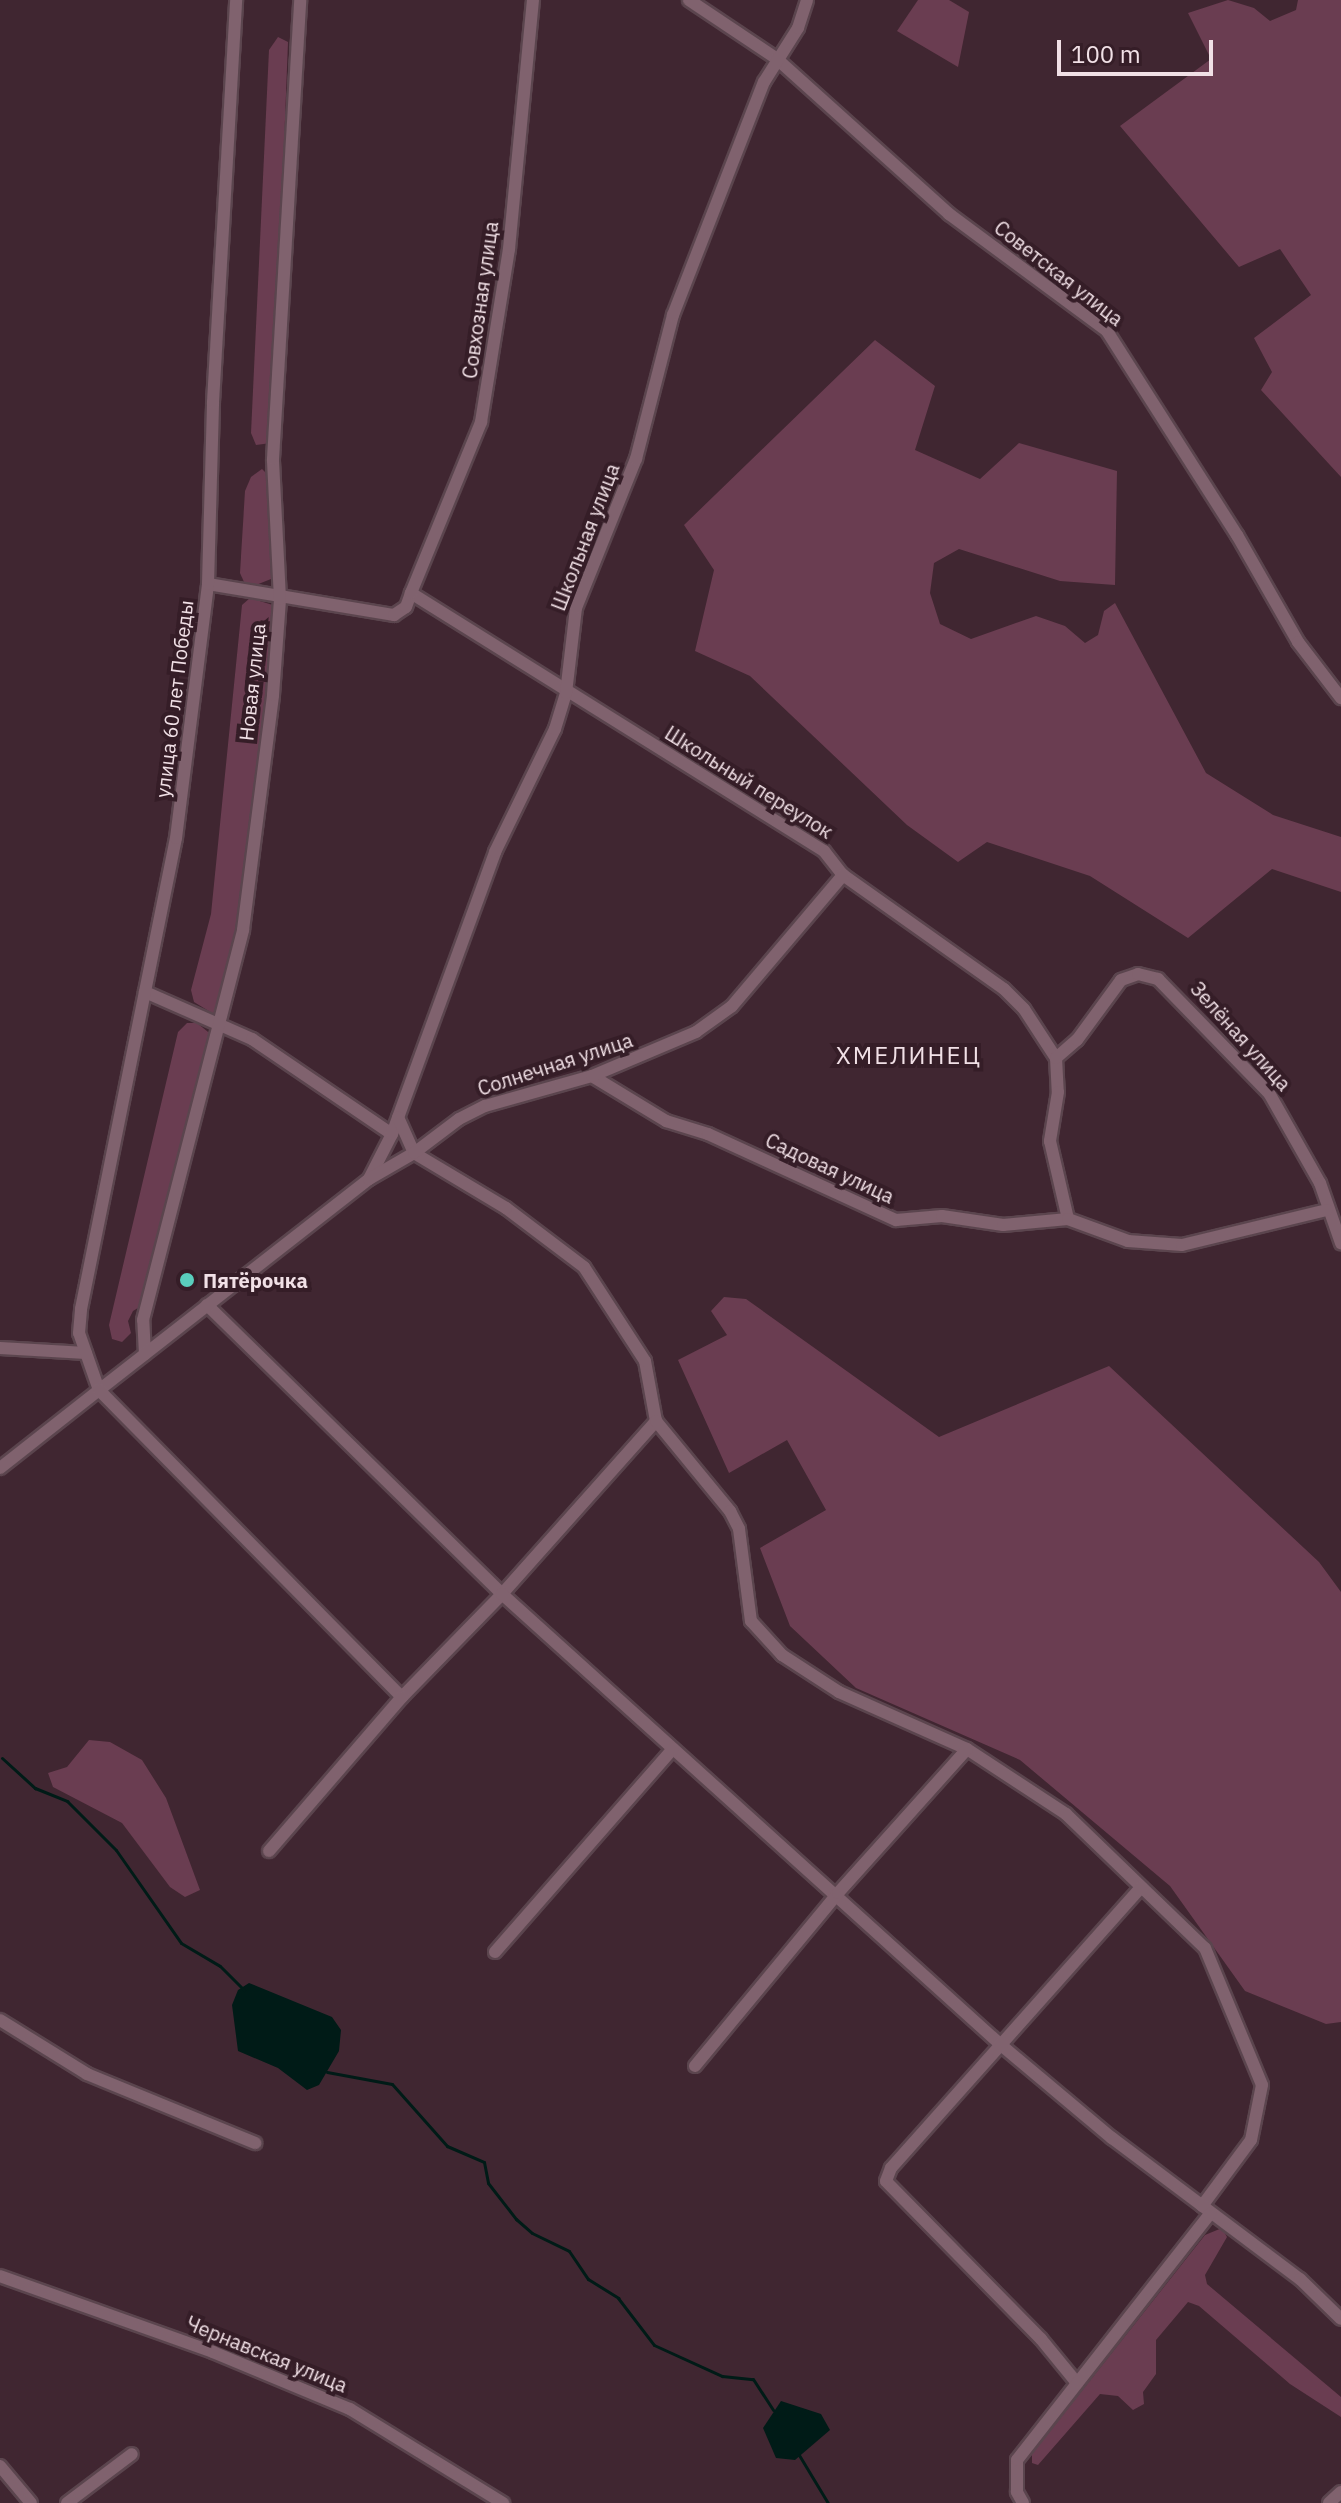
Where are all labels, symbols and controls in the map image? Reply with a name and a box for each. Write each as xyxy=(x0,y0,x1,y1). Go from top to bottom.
scale bar xyxy=(1061,24,1217,74)
text: 100 m xyxy=(1071,38,1141,70)
street label: Советская улица xyxy=(990,215,1128,331)
street label: Совхозная улица xyxy=(457,220,503,380)
street label: Школьная улица xyxy=(546,460,624,614)
street label: улица 60 лет Победы xyxy=(150,599,198,799)
street label: Новая улица xyxy=(234,622,270,742)
street label: Школьный переулок xyxy=(661,721,837,843)
street label: Зелёная улица xyxy=(1186,977,1296,1095)
street label: Солнечная улица xyxy=(474,1028,636,1100)
district label: ХМЕЛИНЕЦ xyxy=(836,1042,982,1070)
street label: Садовая улица xyxy=(762,1128,898,1208)
place label: Пятёрочка xyxy=(203,1268,308,1292)
marker: Пятёрочка xyxy=(178,1271,196,1289)
street label: Чернавская улица xyxy=(183,2311,351,2397)

